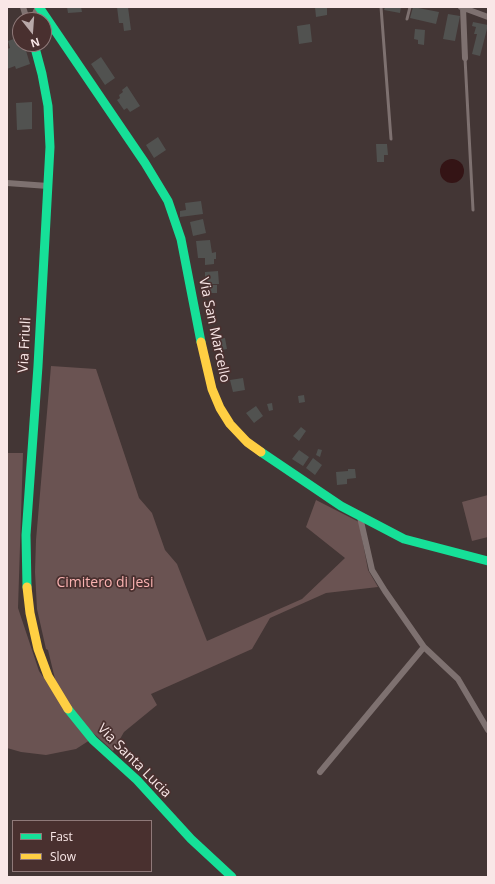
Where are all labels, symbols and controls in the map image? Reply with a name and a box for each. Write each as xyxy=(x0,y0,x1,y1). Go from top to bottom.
north arrow xyxy=(12,12,52,52)
text: N xyxy=(29,35,42,51)
street label: Via San Marcello xyxy=(195,276,233,384)
street label: Via Friuli xyxy=(15,317,35,373)
park label: Cimitero di Jesi xyxy=(56,575,154,591)
street label: Via Santa Lucia xyxy=(94,721,174,801)
legend xyxy=(12,820,152,872)
text: Fast xyxy=(50,828,73,845)
text: Slow xyxy=(50,848,76,865)

